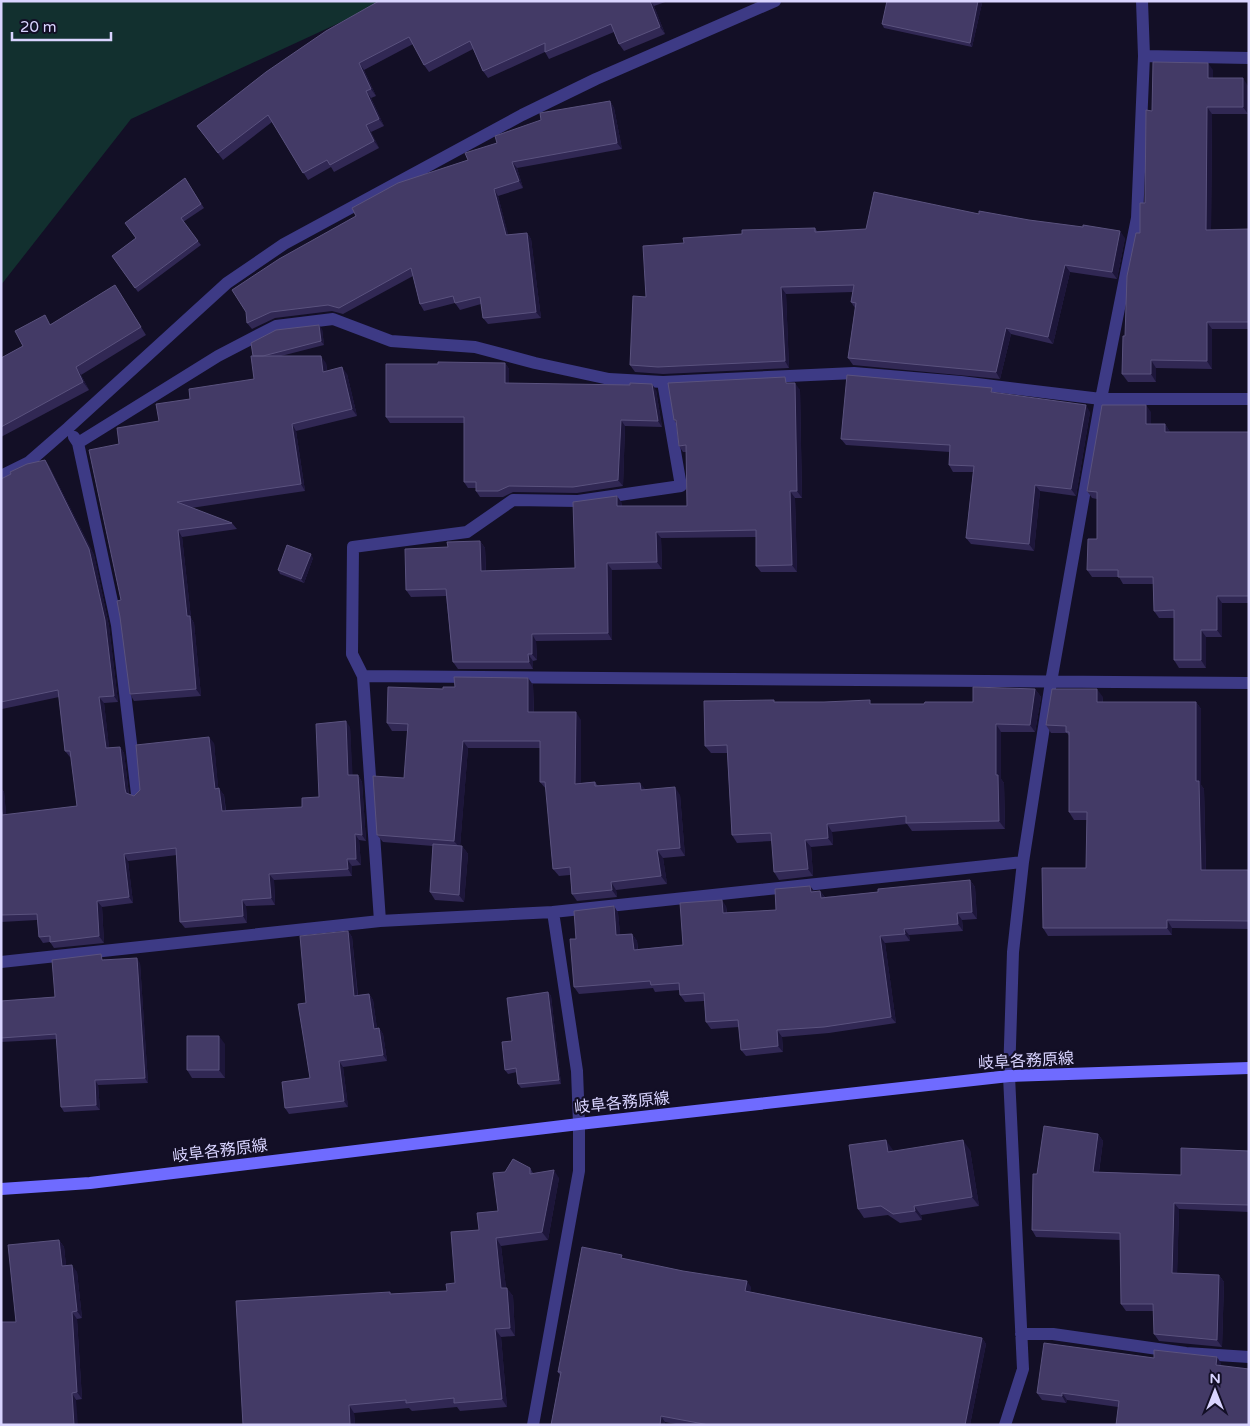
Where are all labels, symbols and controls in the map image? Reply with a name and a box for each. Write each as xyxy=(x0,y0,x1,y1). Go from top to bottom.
scale bar xyxy=(12,10,111,42)
text: 20 m xyxy=(20,18,57,36)
street label: 岐阜各務原線 xyxy=(978,1049,1074,1073)
street label: 岐阜各務原線 xyxy=(573,1088,671,1118)
street label: 岐阜各務原線 xyxy=(171,1135,269,1167)
north arrow xyxy=(1190,1366,1240,1416)
text: N xyxy=(1209,1370,1221,1387)

